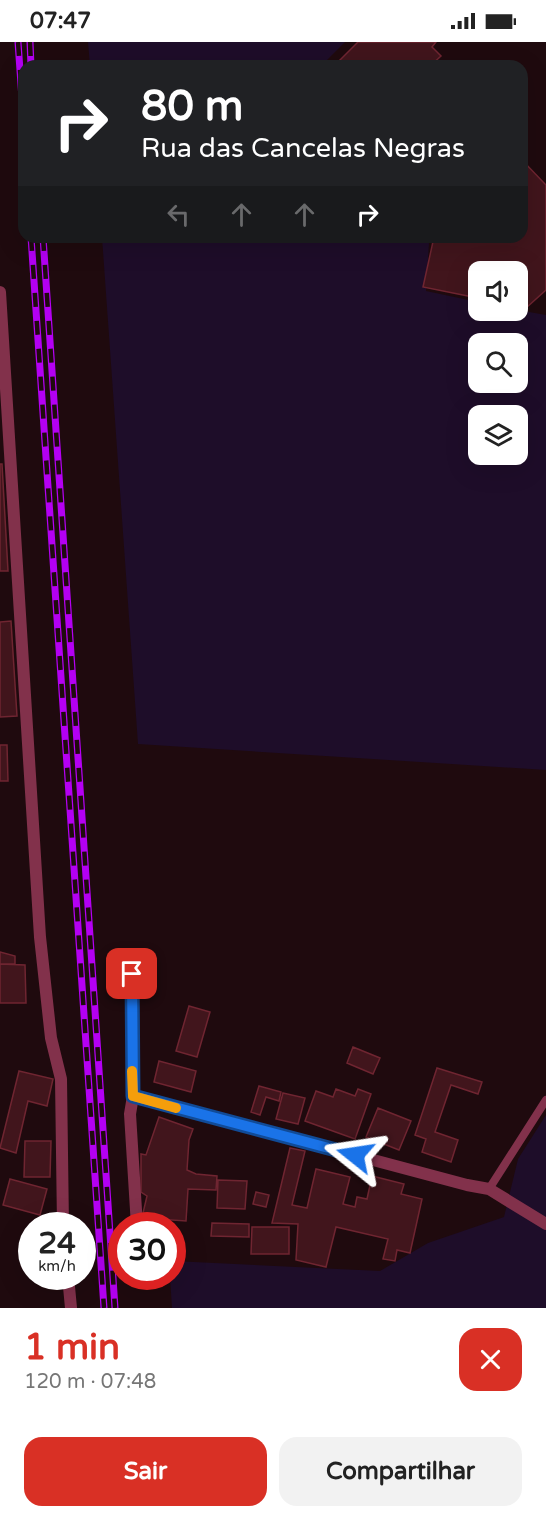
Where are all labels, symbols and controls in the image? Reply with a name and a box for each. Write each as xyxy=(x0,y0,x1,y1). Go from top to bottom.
text: 07:47 xyxy=(30,8,91,34)
text: 80 m xyxy=(141,81,243,132)
icon: right xyxy=(42,84,120,162)
text: Rua das Cancelas Negras xyxy=(141,132,465,165)
icon: left xyxy=(162,198,195,231)
icon: ahead xyxy=(225,198,258,231)
icon: ahead xyxy=(288,198,321,231)
icon: right xyxy=(351,198,384,231)
map controls xyxy=(468,261,528,465)
button: sound xyxy=(468,261,528,321)
button: search xyxy=(468,333,528,393)
button: layers xyxy=(468,405,528,465)
pin xyxy=(106,948,157,999)
icon: arrive xyxy=(115,957,148,990)
position arrow xyxy=(323,1123,387,1187)
speed limit sign: 30 xyxy=(108,1212,186,1290)
text: 24 xyxy=(38,1225,76,1262)
text: km/h xyxy=(38,1257,76,1275)
text: 1 min xyxy=(24,1326,120,1369)
button: close xyxy=(459,1328,522,1391)
text: 120 m · 07:48 xyxy=(24,1370,156,1394)
button: Sair xyxy=(24,1437,267,1506)
button: Compartilhar xyxy=(279,1437,522,1506)

